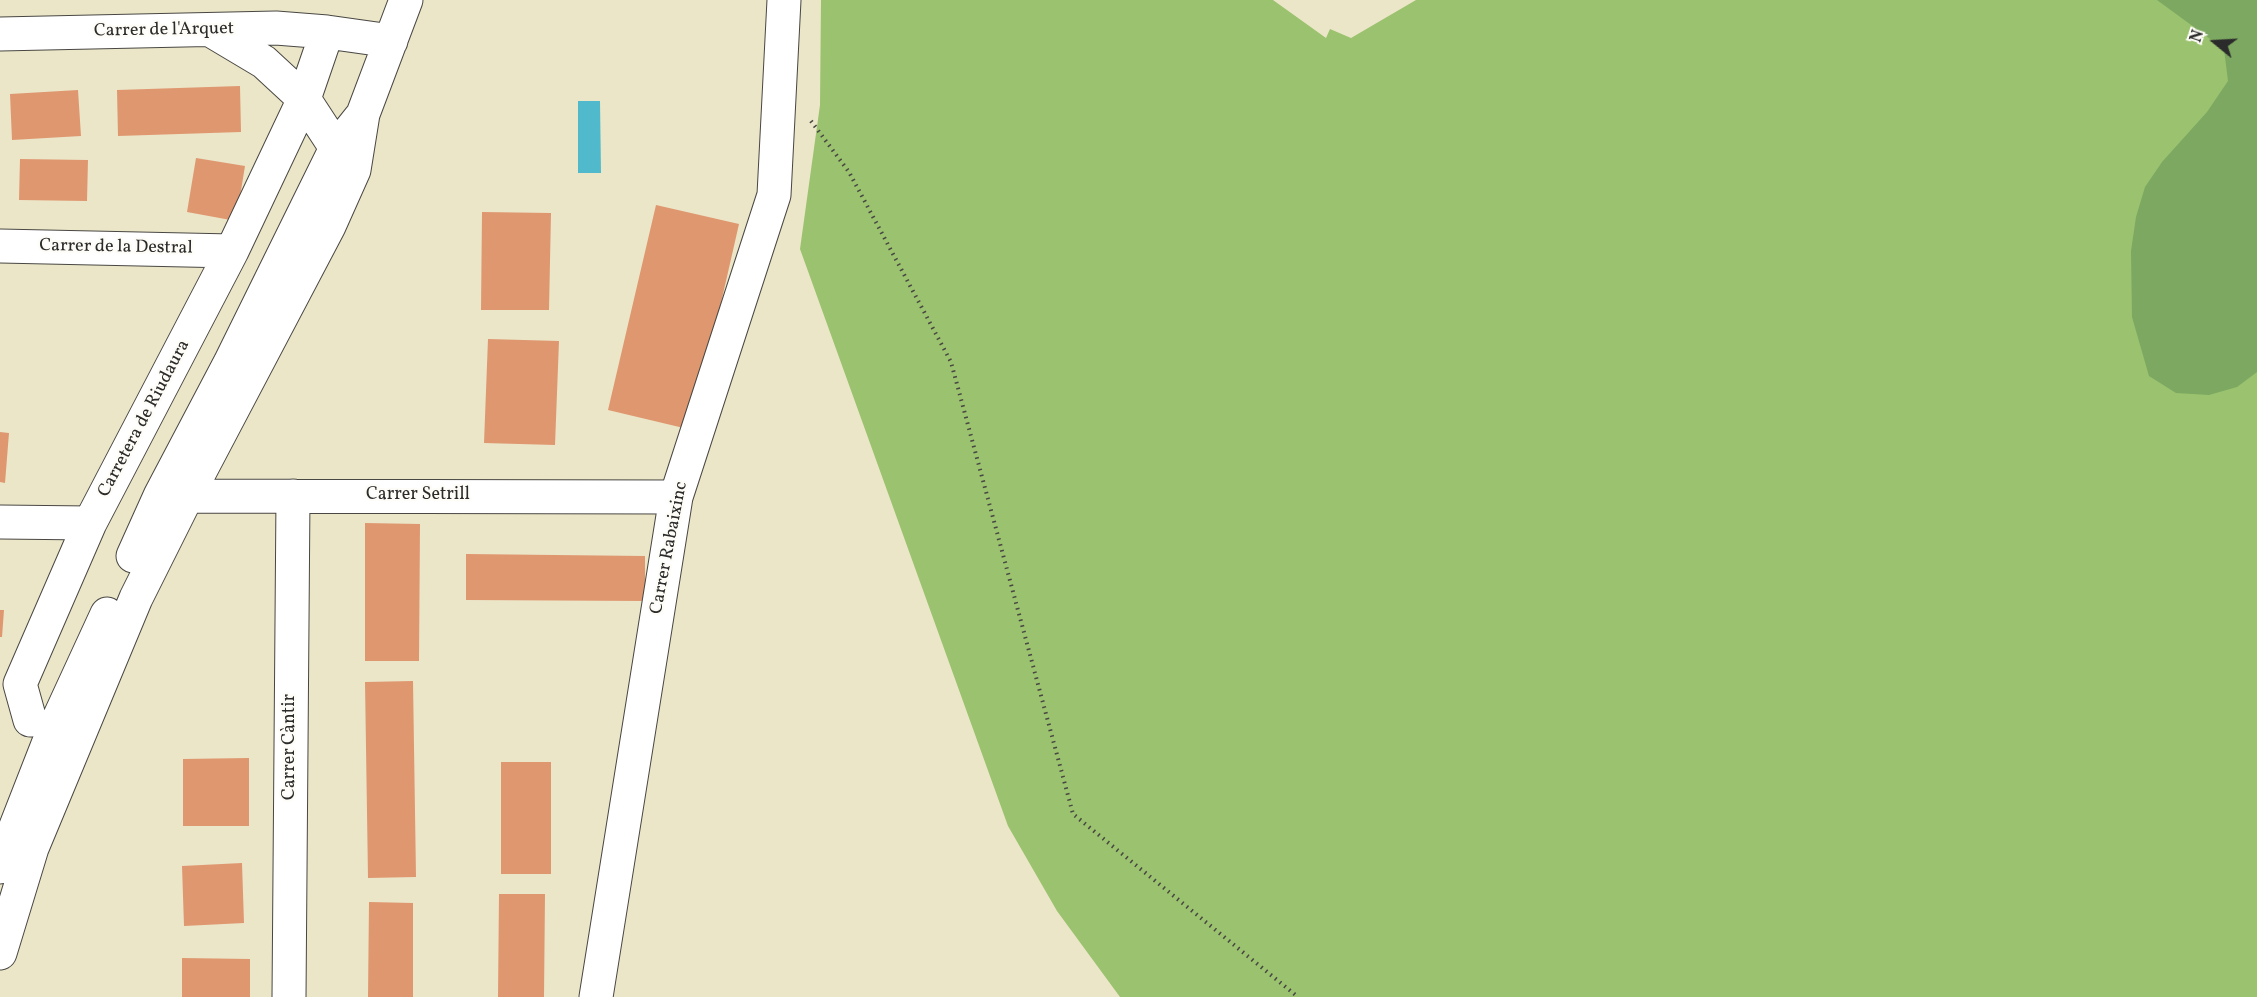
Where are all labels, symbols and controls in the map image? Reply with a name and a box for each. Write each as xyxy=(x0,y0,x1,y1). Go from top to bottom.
north arrow xyxy=(2185,12,2245,72)
street label: Carrer de l'Arquet xyxy=(94,19,234,43)
text: N xyxy=(2186,28,2210,45)
street label: Carrer de la Destral xyxy=(39,236,193,260)
street label: Carretera de Riudaura xyxy=(94,337,196,501)
street label: Carrer Rabaixinc xyxy=(647,480,693,616)
street label: Carrer Setrill xyxy=(366,485,470,507)
street label: Carrer Càntir xyxy=(280,694,302,800)

